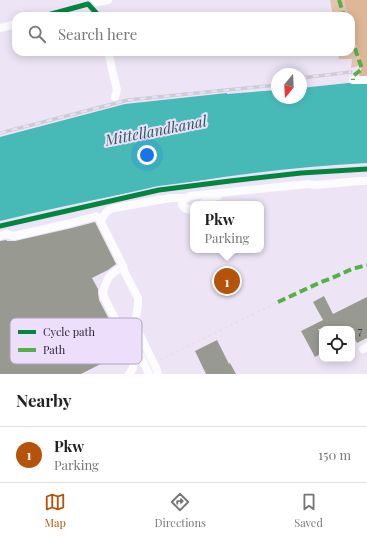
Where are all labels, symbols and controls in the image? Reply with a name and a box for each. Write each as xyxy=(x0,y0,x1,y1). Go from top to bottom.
search box xyxy=(12,12,355,56)
icon: search xyxy=(26,23,48,45)
text: Search here xyxy=(58,24,137,44)
north arrow xyxy=(271,68,307,104)
water label: Mittellandkanal xyxy=(102,110,209,150)
your location xyxy=(137,145,157,165)
popup xyxy=(190,201,264,253)
text: Pkw xyxy=(205,209,235,229)
text: Parking xyxy=(205,229,249,246)
pin: 1 xyxy=(214,266,240,296)
legend xyxy=(10,318,142,364)
house number: 7 xyxy=(358,322,363,338)
text: Cycle path xyxy=(43,324,95,339)
map controls xyxy=(319,326,355,362)
button: locate xyxy=(319,326,355,362)
text: Path xyxy=(43,342,66,357)
text: Nearby xyxy=(16,389,71,411)
text: Pkw xyxy=(54,436,84,456)
text: 1 xyxy=(27,446,31,463)
text: 150 m xyxy=(318,446,351,463)
text: Parking xyxy=(54,456,99,473)
tab: Map xyxy=(44,491,66,530)
tab: Directions xyxy=(154,491,206,530)
tab: Saved xyxy=(294,491,323,530)

